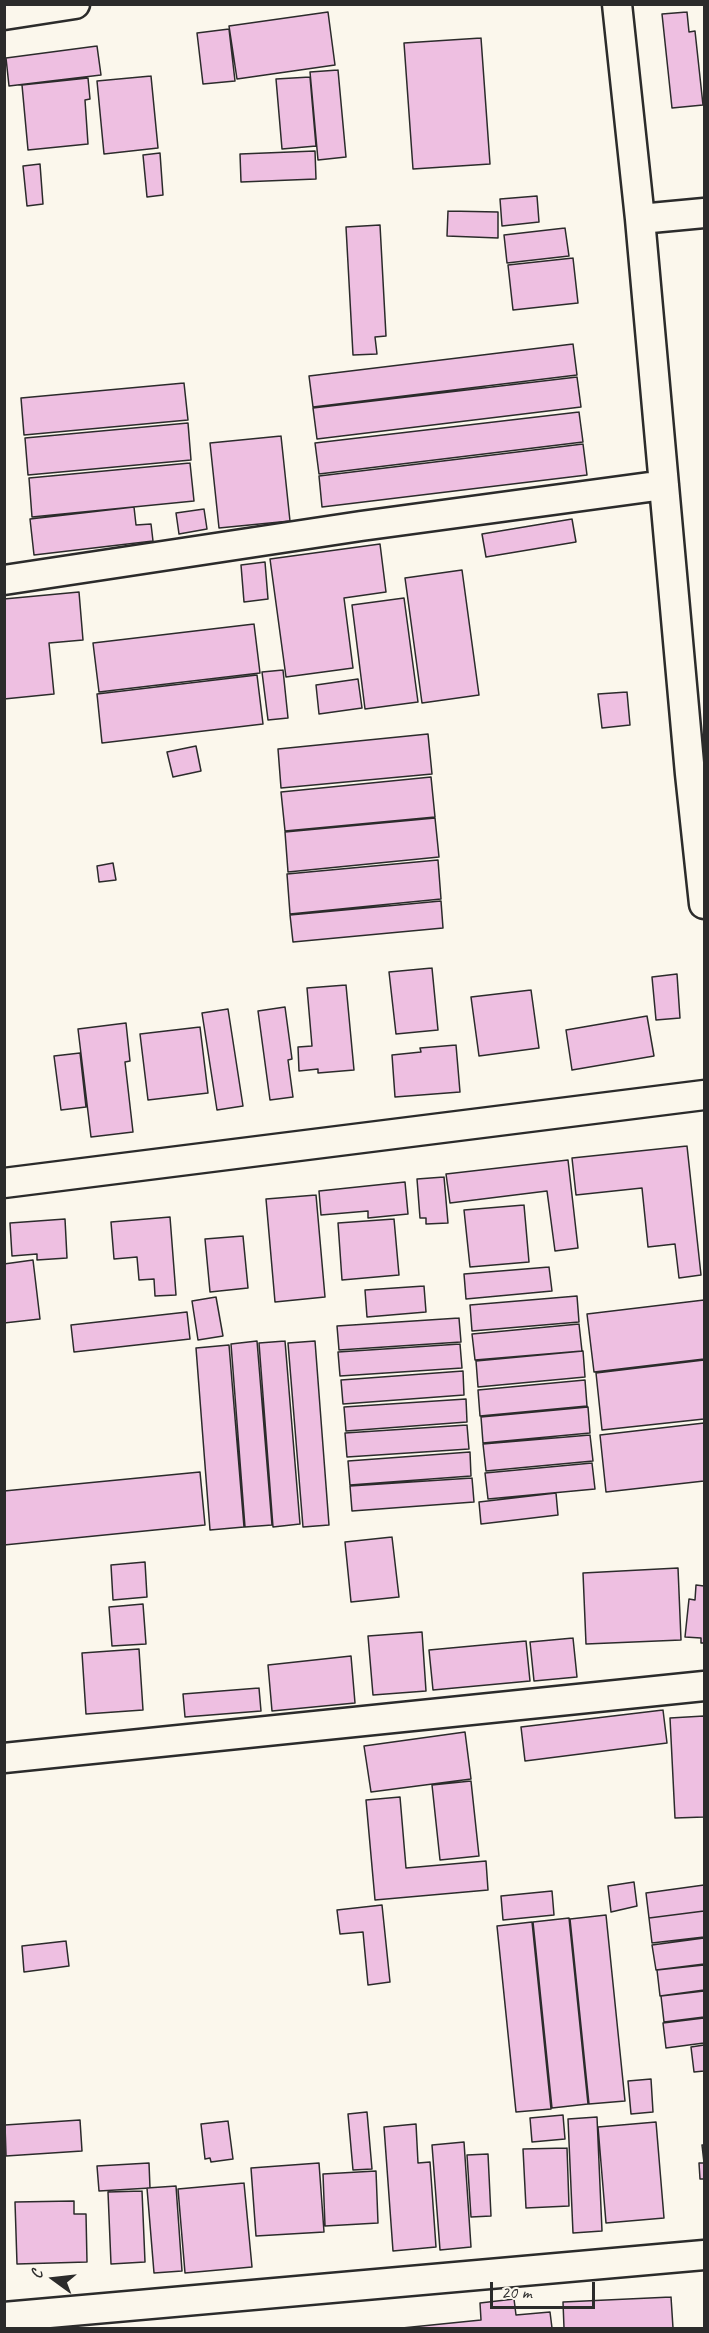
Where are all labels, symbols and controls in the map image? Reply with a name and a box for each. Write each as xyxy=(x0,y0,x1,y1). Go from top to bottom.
north arrow xyxy=(24,2249,84,2309)
text: С xyxy=(26,2268,47,2281)
scale bar xyxy=(493,2270,598,2308)
text: 20 m xyxy=(501,2281,532,2303)

